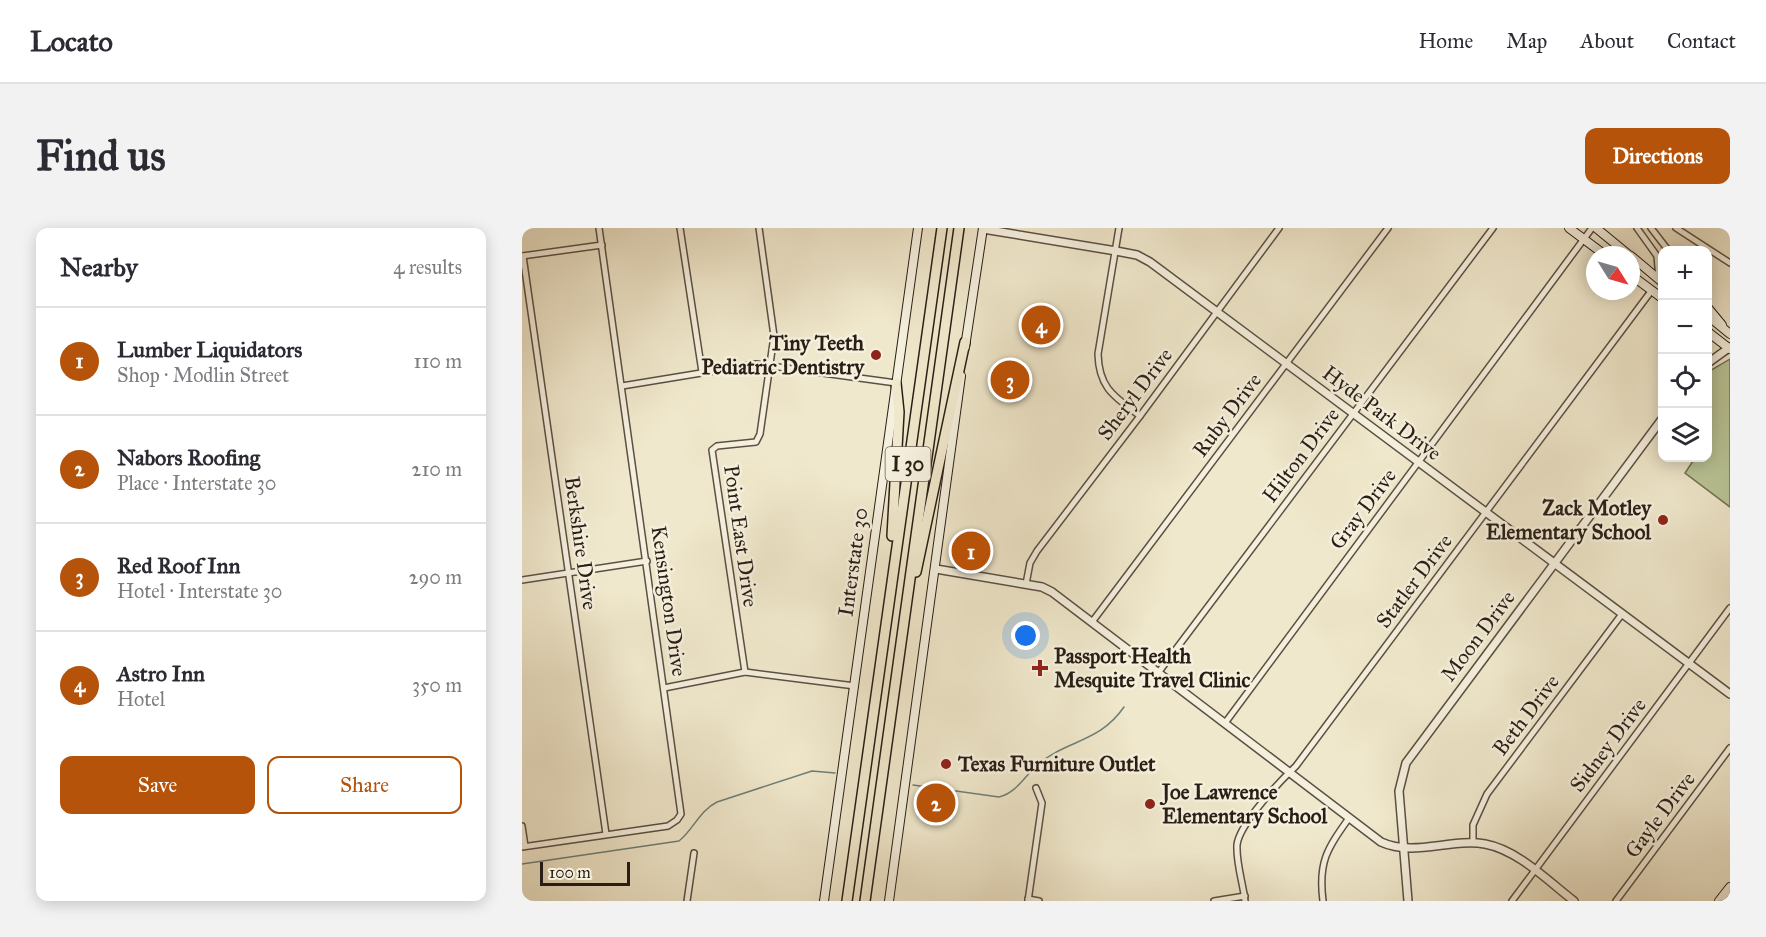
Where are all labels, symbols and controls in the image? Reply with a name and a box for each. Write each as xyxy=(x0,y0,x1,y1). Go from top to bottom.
text: Locato xyxy=(30,24,113,59)
text: Home xyxy=(1418,28,1473,54)
text: Map xyxy=(1506,28,1547,54)
text: About xyxy=(1580,28,1634,54)
text: Contact xyxy=(1667,28,1736,54)
button: Directions xyxy=(1585,128,1730,184)
text: Find us xyxy=(36,130,166,182)
north arrow xyxy=(1586,246,1640,300)
map controls xyxy=(1658,246,1712,462)
button: + xyxy=(1658,246,1712,300)
text: Nearby xyxy=(60,251,138,283)
text: 4 results xyxy=(393,255,462,279)
button: − xyxy=(1658,300,1712,354)
pin: 4 xyxy=(1022,302,1060,348)
place label: Tiny Teeth Pediatric Dentistry xyxy=(702,330,865,380)
text: Lumber Liquidators xyxy=(117,336,302,363)
street label: Sheryl Drive xyxy=(1092,343,1178,445)
marker: Tiny Teeth Pediatric Dentistry xyxy=(869,348,883,362)
text: 1 xyxy=(76,349,83,373)
text: 110 m xyxy=(414,349,462,373)
button: locate xyxy=(1658,354,1712,408)
pin: 3 xyxy=(990,358,1030,402)
street label: Hyde Park Drive xyxy=(1317,360,1447,466)
text: Shop · Modlin Street xyxy=(117,363,289,387)
street label: Ruby Drive xyxy=(1187,368,1267,462)
street label: Hilton Drive xyxy=(1257,402,1345,508)
button: layers xyxy=(1658,408,1712,462)
text: Nabors Roofing xyxy=(117,444,260,471)
road number: I 30 xyxy=(886,447,930,481)
text: 2 xyxy=(75,457,84,481)
text: 210 m xyxy=(412,457,462,481)
street label: Point East Drive xyxy=(718,463,764,609)
street label: Gray Drive xyxy=(1324,463,1402,555)
text: Place · Interstate 30 xyxy=(117,471,276,495)
street label: Berkshire Drive xyxy=(559,474,603,612)
place label: Zack Motley Elementary School xyxy=(1486,495,1652,545)
street label: Interstate 30 xyxy=(832,506,874,618)
marker: Zack Motley Elementary School xyxy=(1656,513,1670,527)
street label: Kensington Drive xyxy=(646,524,692,678)
pin: 1 xyxy=(952,528,990,574)
street label: Statler Drive xyxy=(1370,529,1458,633)
text: Red Roof Inn xyxy=(117,552,240,579)
text: 3 xyxy=(76,565,84,589)
text: 290 m xyxy=(409,565,462,589)
text: Hotel · Interstate 30 xyxy=(117,579,282,603)
street label: Moon Drive xyxy=(1435,585,1521,687)
your location xyxy=(1011,621,1040,650)
place label: Passport Health Mesquite Travel Clinic xyxy=(1054,643,1250,693)
marker: Passport Health Mesquite Travel Clinic xyxy=(1031,659,1049,677)
text: Astro Inn xyxy=(117,660,205,687)
street label: Beth Drive xyxy=(1487,669,1565,761)
text: 4 xyxy=(74,673,85,697)
text: 350 m xyxy=(412,673,462,697)
text: Hotel xyxy=(117,687,165,711)
street label: Sidney Drive xyxy=(1564,693,1652,797)
place label: Texas Furniture Outlet xyxy=(957,751,1156,777)
button: Save xyxy=(60,756,255,814)
button: Share xyxy=(267,756,462,814)
marker: Texas Furniture Outlet xyxy=(939,757,953,771)
street label: Gayle Drive xyxy=(1619,767,1701,863)
place label: Joe Lawrence Elementary School xyxy=(1159,779,1328,829)
pin: 2 xyxy=(916,780,956,826)
marker: Joe Lawrence Elementary School xyxy=(1143,797,1157,811)
scale bar xyxy=(540,859,630,886)
text: 100 m xyxy=(549,863,591,882)

